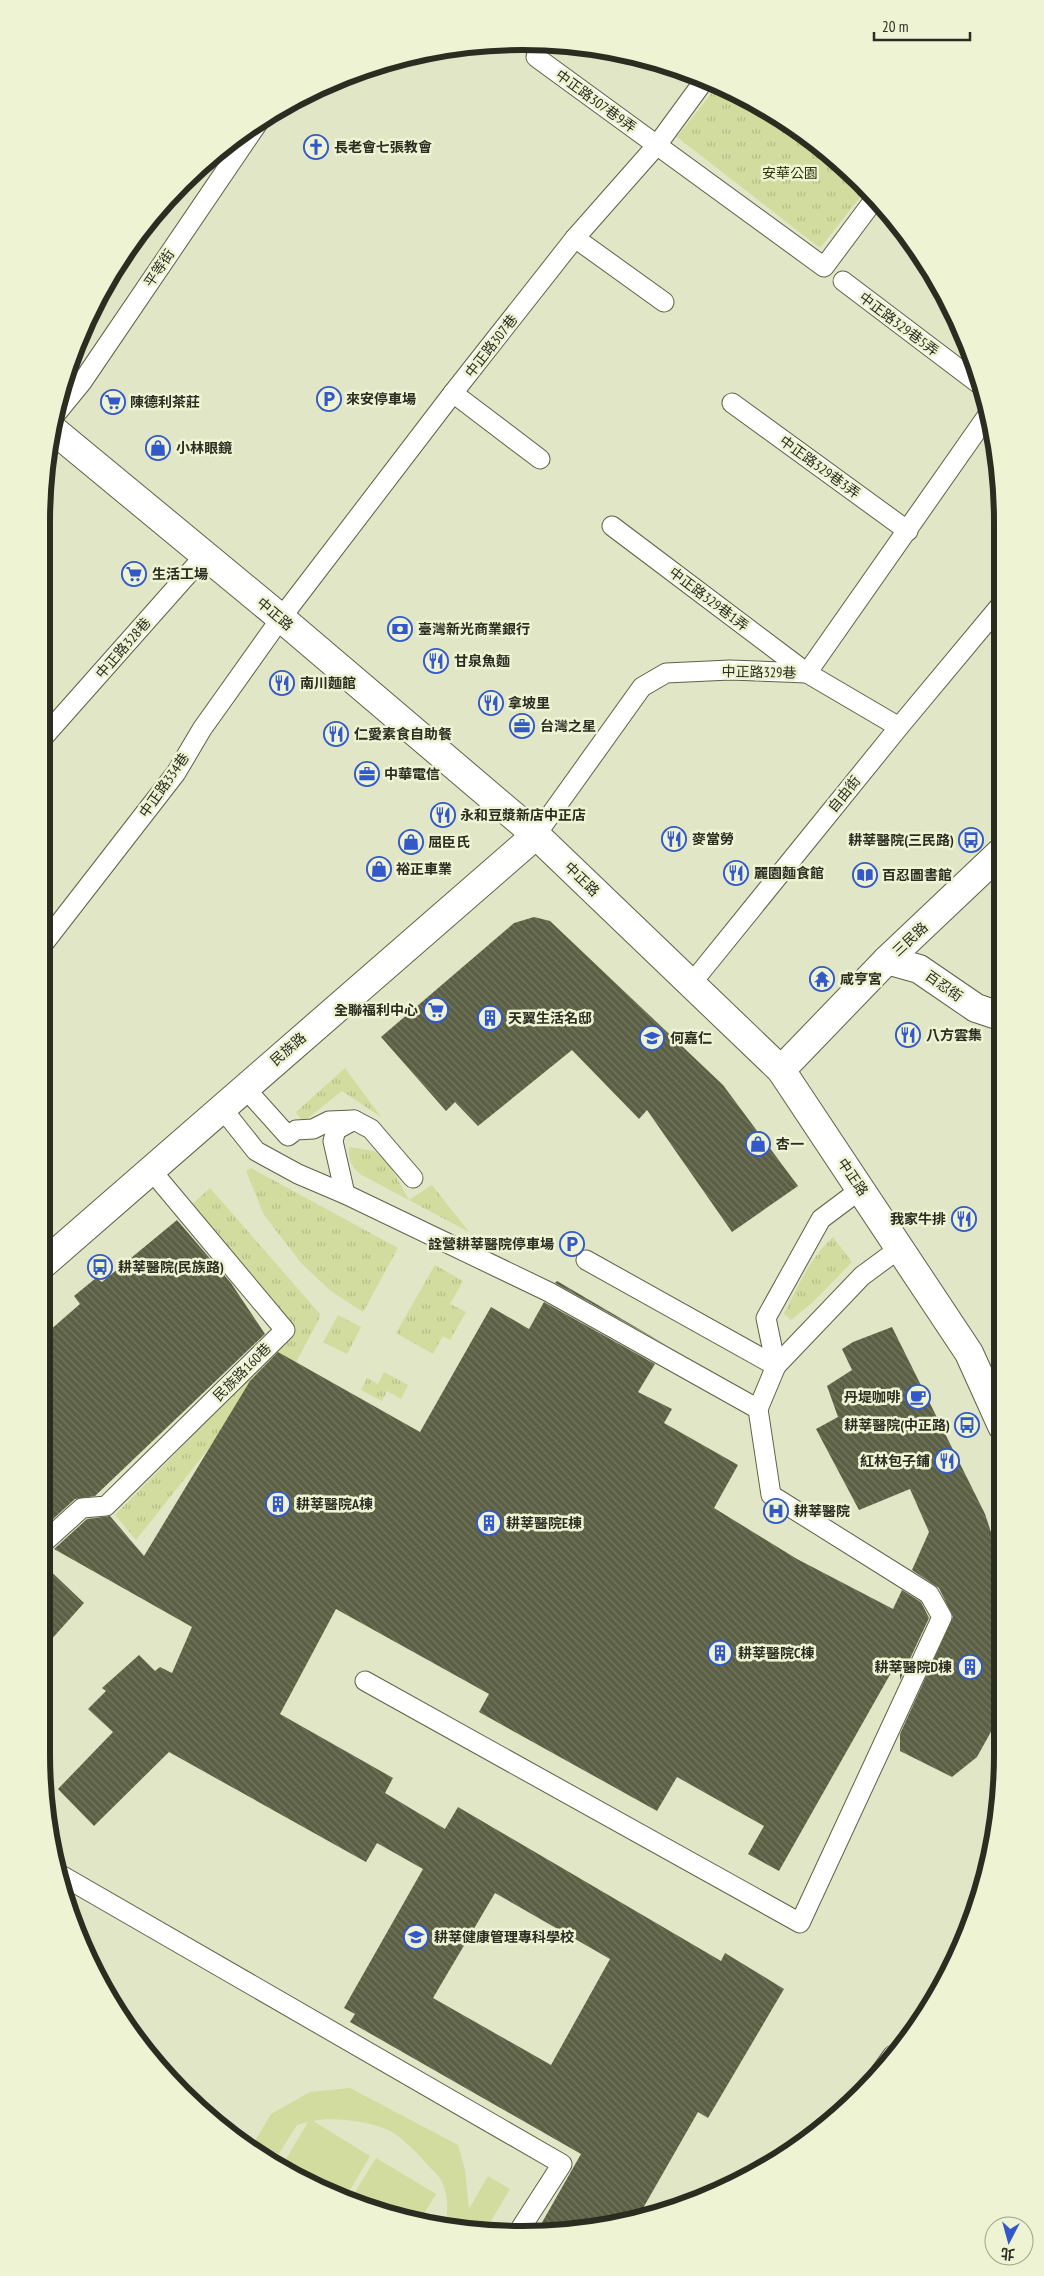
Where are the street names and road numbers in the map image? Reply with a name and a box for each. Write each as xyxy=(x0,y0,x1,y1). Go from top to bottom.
street label: 中正路307巷9弄 xyxy=(552,66,640,136)
street label: 平等街 xyxy=(140,246,178,290)
street label: 中正路329巷5弄 xyxy=(856,288,942,360)
street label: 中正路307巷 xyxy=(461,311,521,381)
street label: 中正路329巷3弄 xyxy=(776,432,864,502)
street label: 中正路329巷1弄 xyxy=(666,563,752,635)
street label: 中正路 xyxy=(253,594,297,634)
street label: 中正路328巷 xyxy=(92,614,154,682)
street label: 中正路329巷 xyxy=(721,662,797,682)
street label: 中正路334巷 xyxy=(135,749,193,821)
street label: 自由街 xyxy=(824,772,864,816)
street label: 中正路 xyxy=(561,858,603,900)
street label: 三民路 xyxy=(889,918,931,960)
street label: 百忍街 xyxy=(922,967,966,1005)
street label: 民族路 xyxy=(266,1028,310,1070)
street label: 中正路 xyxy=(834,1155,872,1199)
street label: 民族路160巷 xyxy=(209,1339,275,1405)

